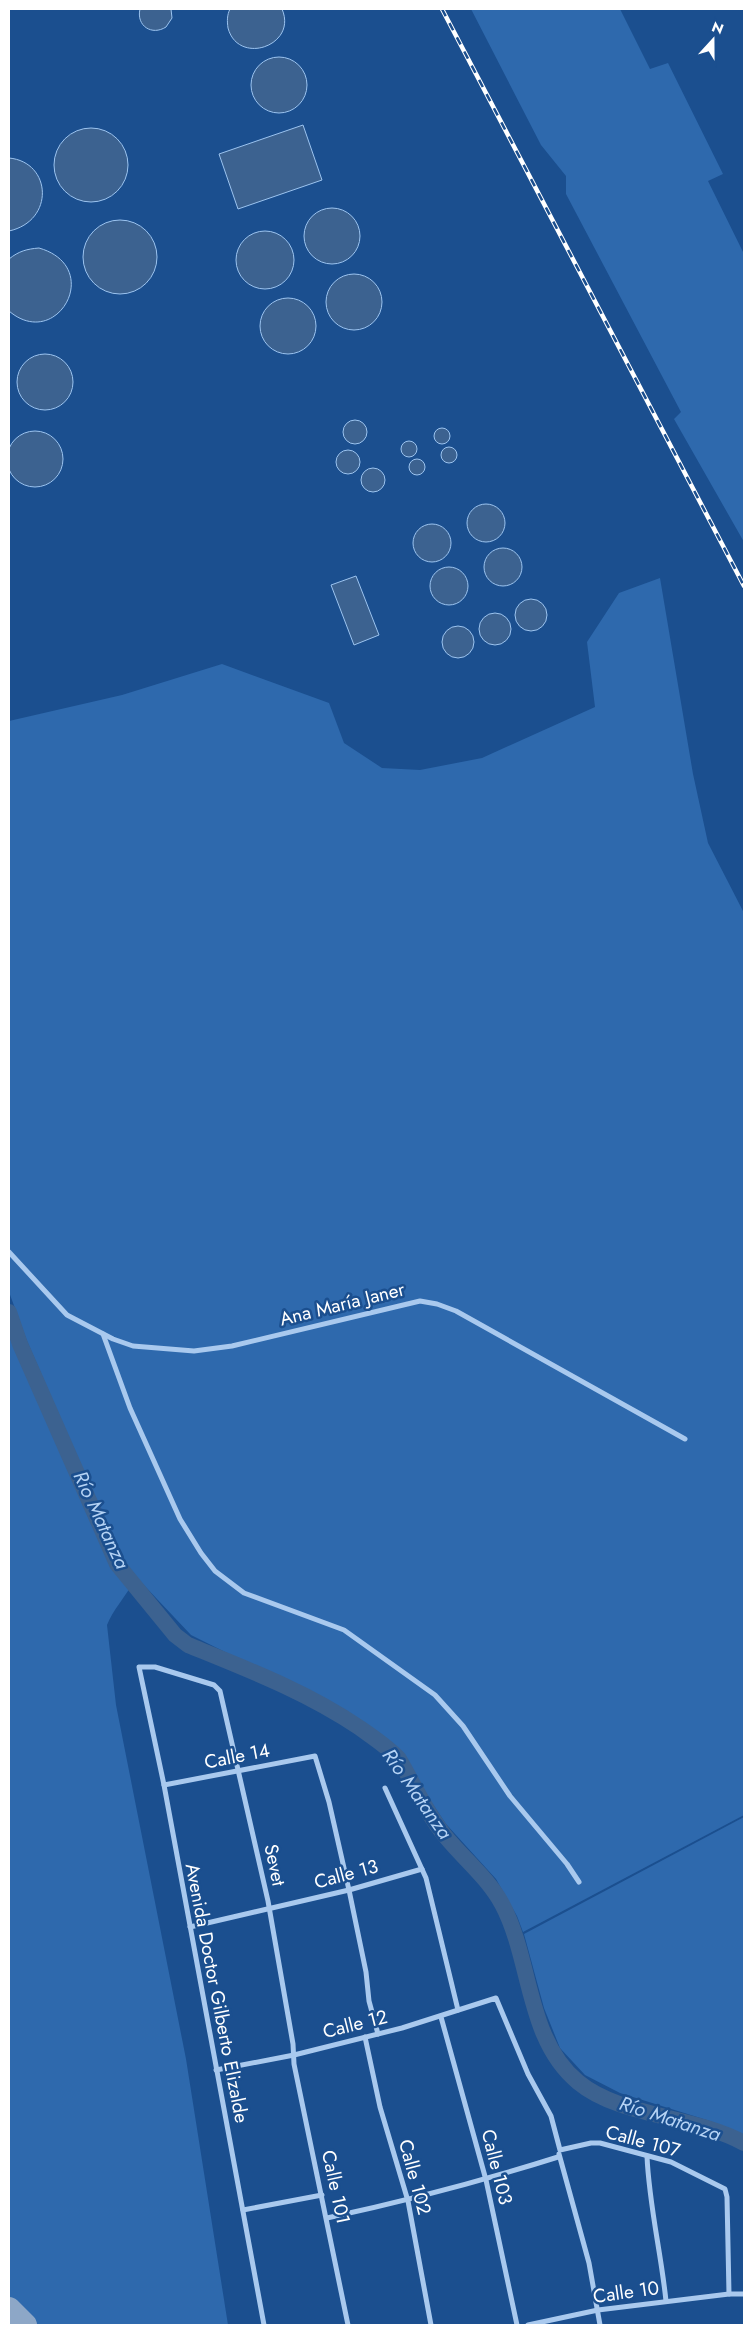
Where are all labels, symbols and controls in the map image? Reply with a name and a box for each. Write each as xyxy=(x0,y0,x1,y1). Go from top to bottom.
north arrow xyxy=(688,15,738,65)
text: N xyxy=(709,17,726,39)
street label: Ana María Janer xyxy=(277,1275,408,1333)
water label: Río Matanza xyxy=(66,1466,136,1574)
street label: Calle 14 xyxy=(202,1736,272,1776)
water label: Río Matanza xyxy=(375,1743,459,1845)
street label: Sevet xyxy=(257,1841,293,1889)
street label: Calle 13 xyxy=(311,1853,381,1895)
street label: Avenida Doctor Gilberto Elizalde xyxy=(179,1861,255,2125)
street label: Calle 12 xyxy=(320,2003,390,2045)
water label: Río Matanza xyxy=(615,2089,725,2149)
street label: Calle 107 xyxy=(603,2118,683,2164)
street label: Calle 103 xyxy=(475,2127,519,2207)
street label: Calle 102 xyxy=(392,2136,438,2218)
street label: Calle 101 xyxy=(315,2148,357,2226)
street label: Calle 10 xyxy=(591,2274,661,2310)

